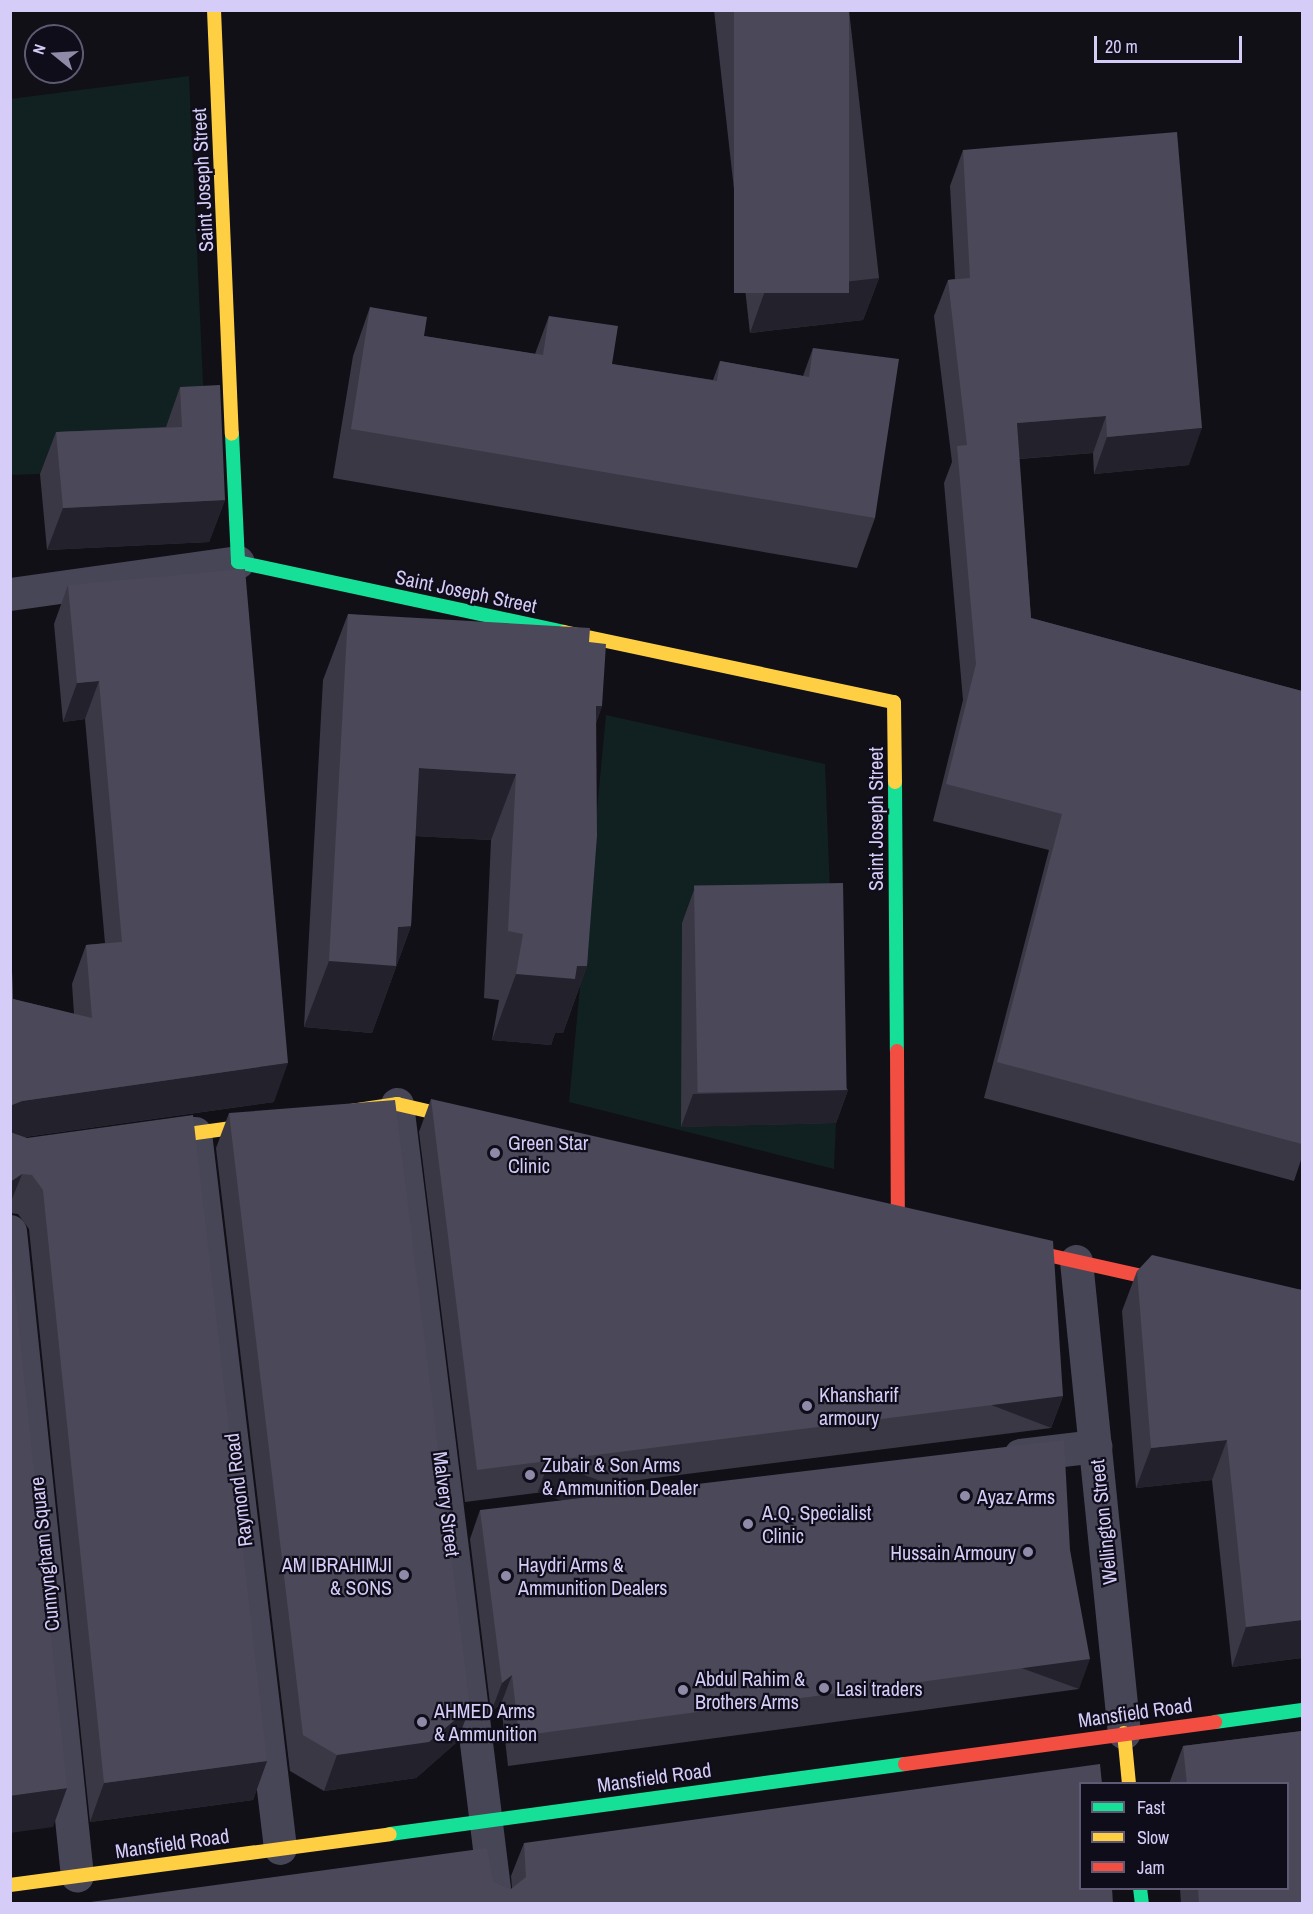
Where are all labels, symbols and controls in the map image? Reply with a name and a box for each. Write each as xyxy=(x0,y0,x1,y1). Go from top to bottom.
north arrow xyxy=(24,24,84,84)
scale bar xyxy=(1097,24,1246,62)
text: 20 m xyxy=(1105,34,1138,59)
text: N xyxy=(27,41,51,57)
street label: Saint Joseph Street xyxy=(186,107,218,253)
street label: Saint Joseph Street xyxy=(393,564,539,618)
street label: Saint Joseph Street xyxy=(863,747,887,891)
place label: Green Star Clinic xyxy=(508,1130,588,1177)
marker: Green Star Clinic xyxy=(486,1144,504,1162)
place label: Khansharif armoury xyxy=(819,1382,898,1429)
marker: Khansharif armoury xyxy=(800,1399,814,1413)
street label: Raymond Road xyxy=(219,1432,257,1548)
street label: Malvery Street xyxy=(429,1450,465,1558)
place label: Zubair & Son Arms & Ammunition Dealer xyxy=(542,1452,699,1499)
street label: Wellington Street xyxy=(1085,1458,1121,1586)
marker: Zubair & Son Arms & Ammunition Dealer xyxy=(523,1468,537,1482)
street label: Cunnyngham Square xyxy=(24,1476,64,1632)
place label: Ayaz Arms xyxy=(977,1484,1056,1508)
marker: Ayaz Arms xyxy=(958,1489,972,1503)
place label: A.Q. Specialist Clinic xyxy=(762,1500,871,1547)
marker: A.Q. Specialist Clinic xyxy=(739,1515,757,1533)
place label: Hussain Armoury xyxy=(889,1540,1016,1564)
marker: Hussain Armoury xyxy=(1021,1545,1035,1559)
place label: AM IBRAHIMJI & SONS xyxy=(282,1552,392,1599)
place label: Haydri Arms & Ammunition Dealers xyxy=(518,1552,667,1599)
marker: AM IBRAHIMJI & SONS xyxy=(397,1568,411,1582)
marker: Haydri Arms & Ammunition Dealers xyxy=(499,1569,513,1583)
place label: Abdul Rahim & Brothers Arms xyxy=(695,1666,805,1713)
place label: Lasi traders xyxy=(836,1676,923,1700)
marker: Lasi traders xyxy=(817,1681,831,1695)
marker: Abdul Rahim & Brothers Arms xyxy=(676,1683,690,1697)
street label: Mansfield Road xyxy=(1076,1692,1194,1732)
place label: AHMED Arms & Ammunition xyxy=(434,1698,538,1745)
marker: AHMED Arms & Ammunition xyxy=(415,1715,429,1729)
street label: Mansfield Road xyxy=(595,1757,713,1797)
legend xyxy=(1079,1782,1289,1890)
text: Fast xyxy=(1137,1795,1165,1820)
street label: Mansfield Road xyxy=(113,1823,231,1863)
text: Slow xyxy=(1137,1825,1169,1850)
text: Jam xyxy=(1137,1855,1165,1880)

